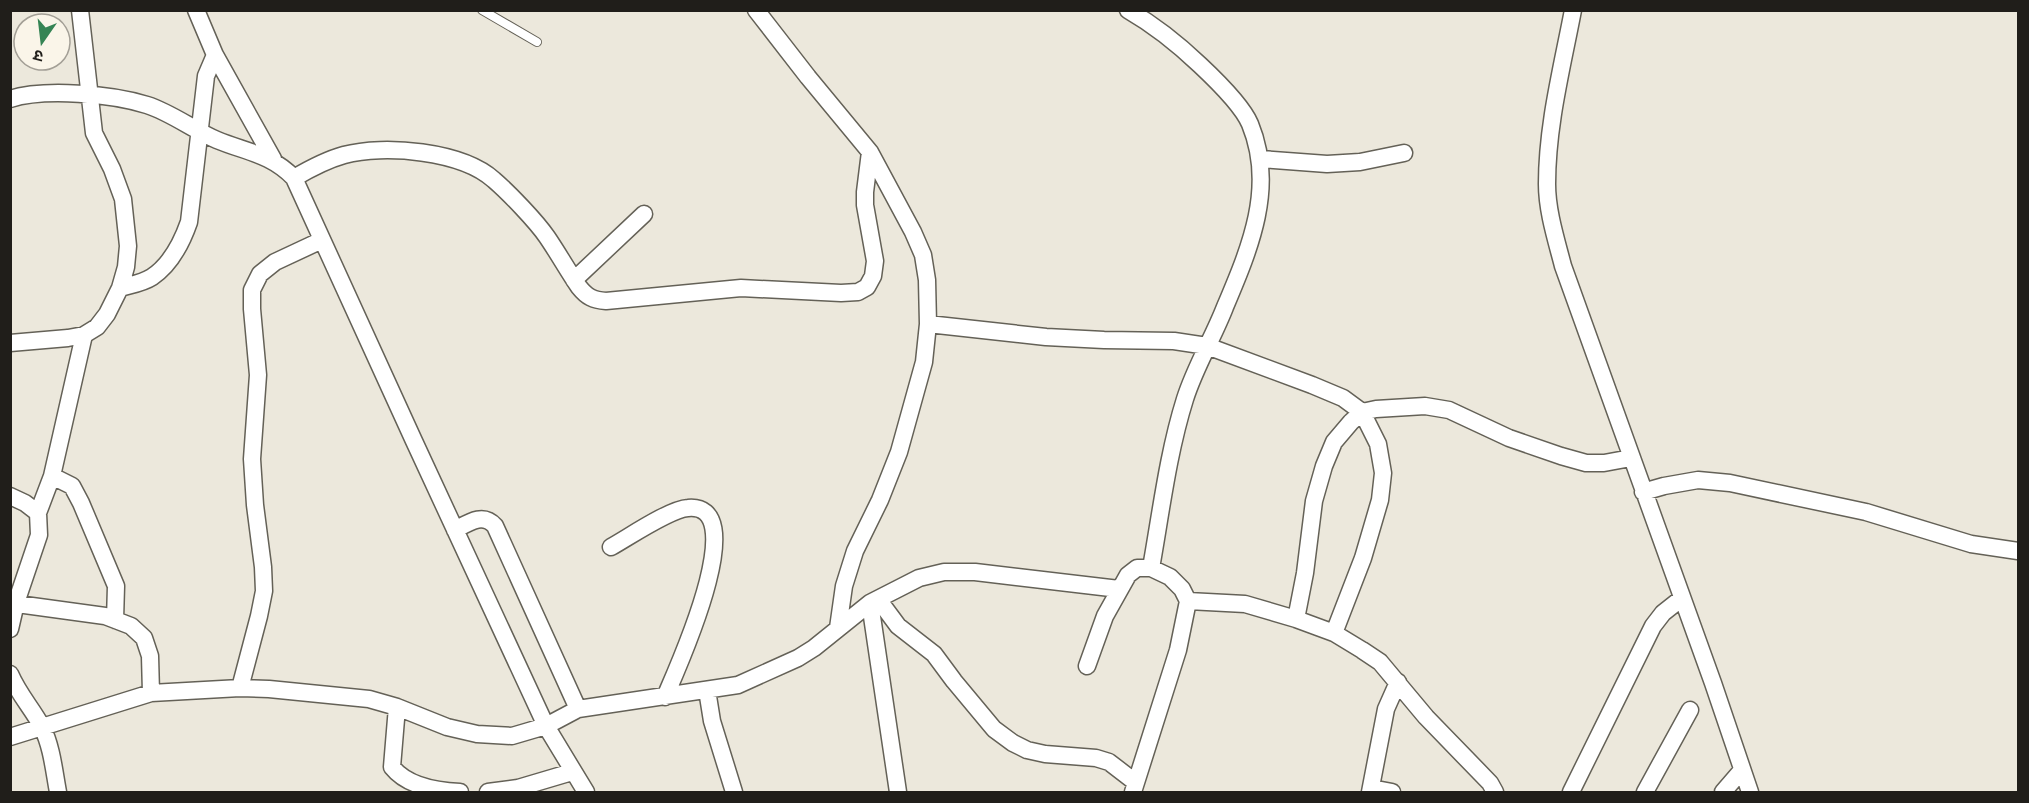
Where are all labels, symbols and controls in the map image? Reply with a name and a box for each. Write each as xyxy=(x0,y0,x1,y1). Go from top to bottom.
north arrow xyxy=(12,12,72,72)
text: उ xyxy=(31,47,45,67)

